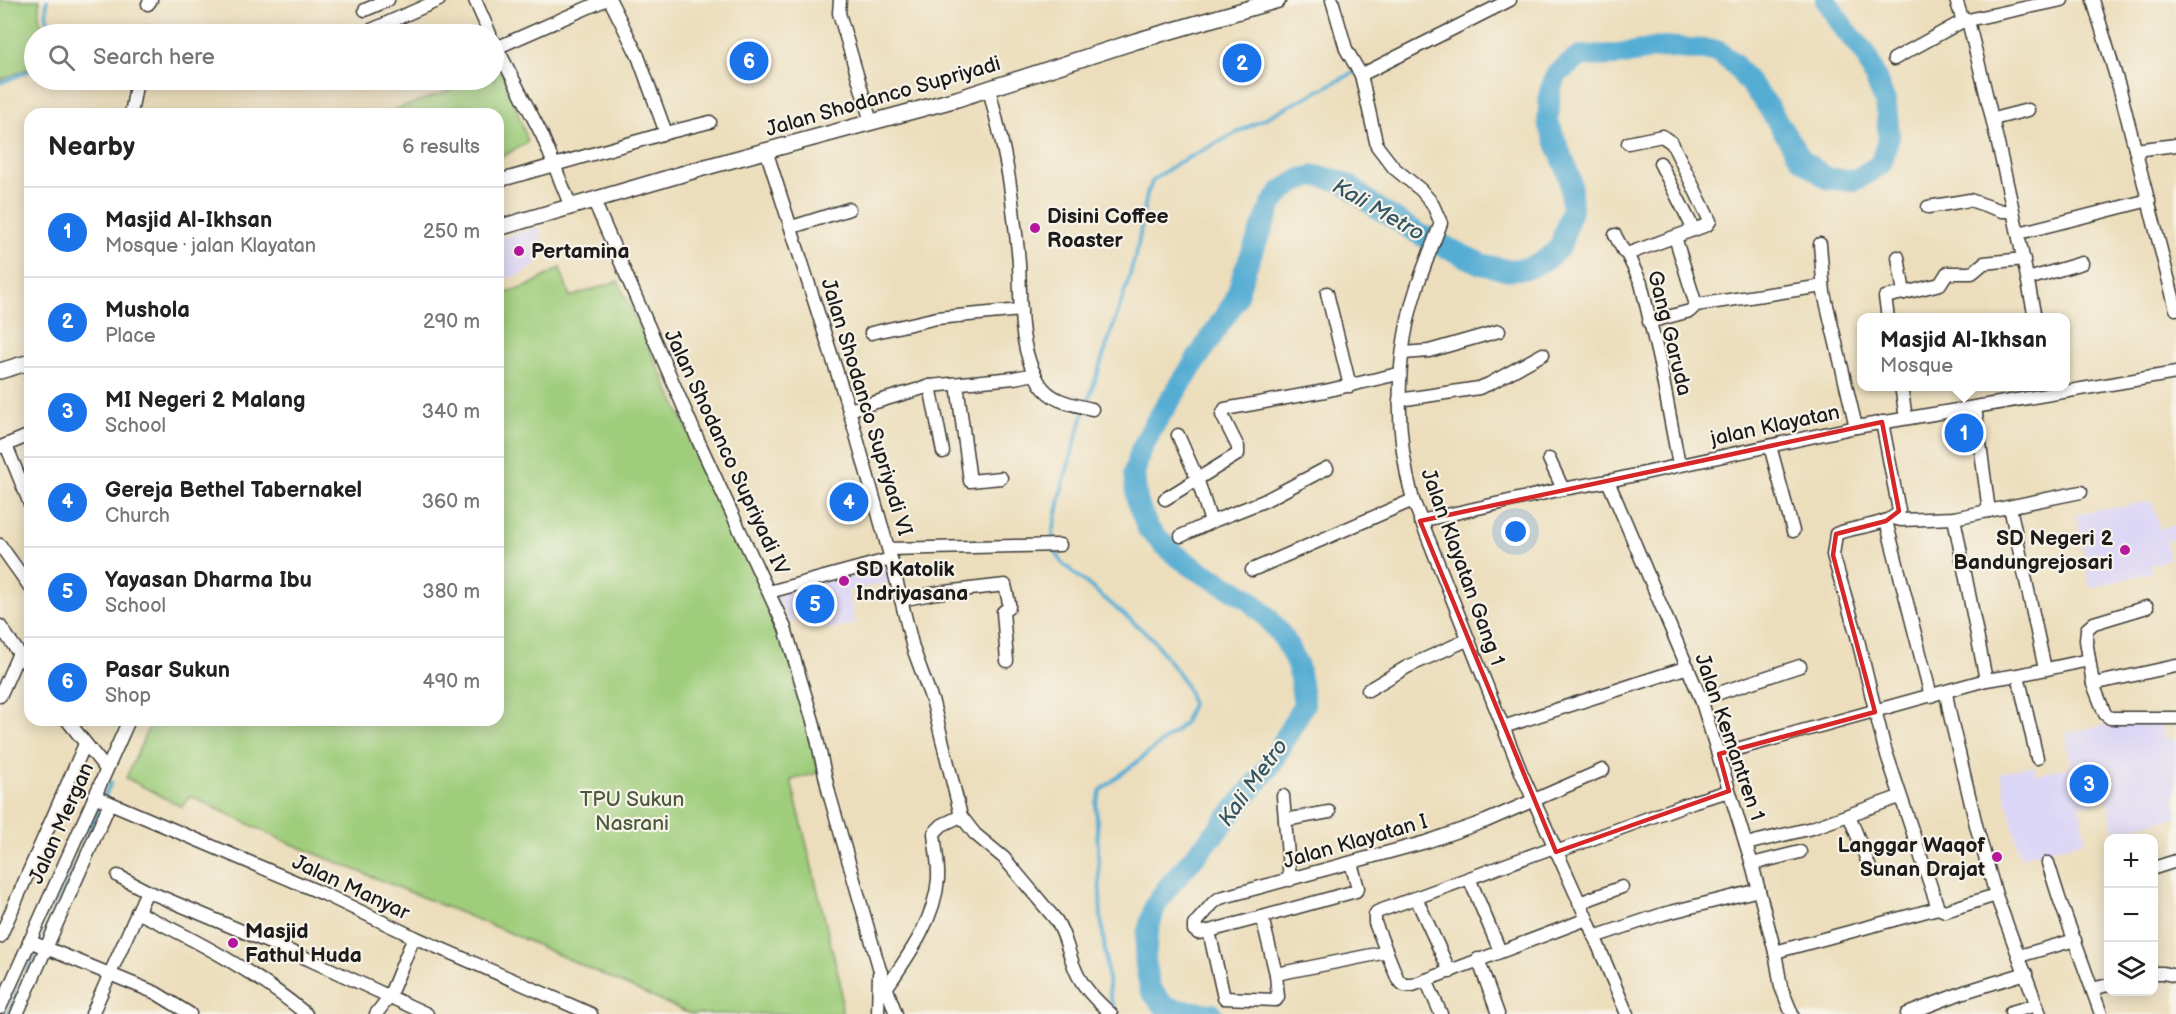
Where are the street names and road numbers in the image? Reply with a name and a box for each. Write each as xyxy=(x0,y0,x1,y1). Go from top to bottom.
street label: Jalan Shodanco Supriyadi xyxy=(763,51,1003,142)
street label: Gang Garuda xyxy=(1642,268,1697,398)
street label: Jalan Shodanco Supriyadi VI xyxy=(815,276,918,539)
street label: Jalan Shodanco Supriyadi IV xyxy=(659,325,795,579)
street label: jalan Klayatan xyxy=(1707,400,1842,452)
street label: Jalan Klayatan Gang 1 xyxy=(1415,465,1510,669)
street label: Jalan Kemantren 1 xyxy=(1689,650,1770,824)
street label: Jalan Mergan xyxy=(24,759,99,888)
street label: Jalan Klayatan I xyxy=(1280,809,1430,874)
street label: Jalan Manyar xyxy=(288,849,414,926)

